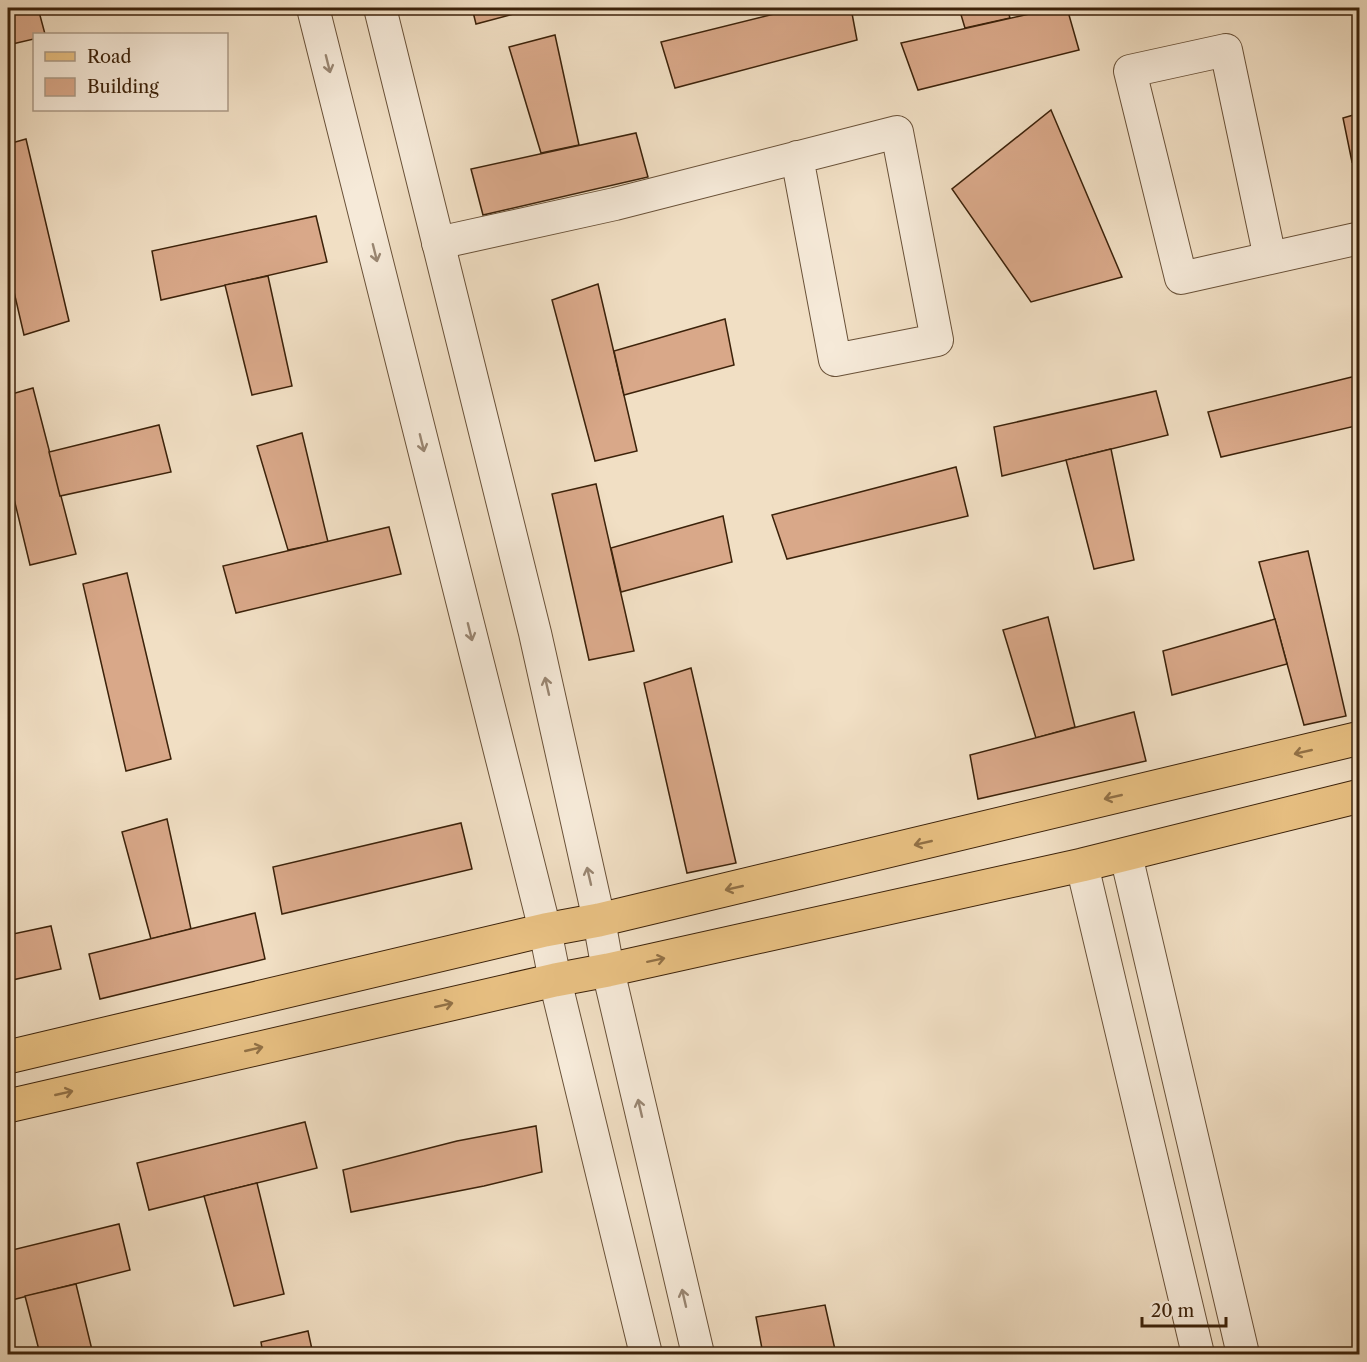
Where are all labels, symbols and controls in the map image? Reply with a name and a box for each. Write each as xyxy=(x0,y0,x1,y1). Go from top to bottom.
legend xyxy=(33,33,228,111)
text: Road xyxy=(87,46,132,68)
one-way arrow xyxy=(322,54,334,73)
text: Building xyxy=(87,76,159,98)
one-way arrow xyxy=(369,244,381,263)
one-way arrow xyxy=(417,433,429,452)
one-way arrow xyxy=(464,622,476,641)
one-way arrow xyxy=(540,677,552,696)
one-way arrow xyxy=(1293,746,1312,758)
one-way arrow xyxy=(1104,792,1123,804)
one-way arrow xyxy=(914,837,933,849)
one-way arrow xyxy=(583,867,595,886)
one-way arrow xyxy=(724,883,743,895)
one-way arrow xyxy=(646,953,665,965)
one-way arrow xyxy=(435,999,454,1011)
one-way arrow xyxy=(245,1043,264,1055)
one-way arrow xyxy=(54,1087,74,1098)
one-way arrow xyxy=(634,1098,645,1118)
one-way arrow xyxy=(678,1288,690,1307)
scale bar xyxy=(1142,1290,1226,1328)
text: 20 m xyxy=(1151,1300,1195,1322)

